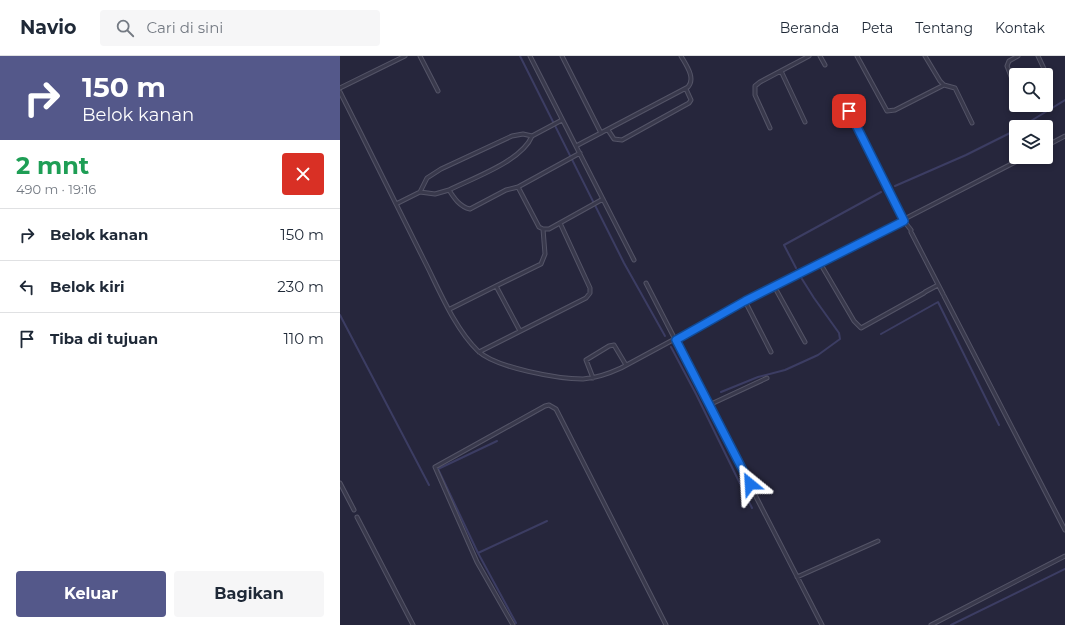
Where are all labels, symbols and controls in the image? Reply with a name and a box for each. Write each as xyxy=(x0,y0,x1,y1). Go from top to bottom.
search box xyxy=(100,10,380,46)
text: Navio xyxy=(20,16,76,39)
icon: search xyxy=(114,17,136,39)
text: Cari di sini xyxy=(146,18,223,37)
text: Beranda xyxy=(780,19,839,37)
text: Peta xyxy=(861,19,893,37)
text: Tentang xyxy=(915,19,973,37)
text: Kontak xyxy=(995,19,1045,37)
map controls xyxy=(1009,68,1053,164)
button: search xyxy=(1009,68,1053,112)
text: 150 m xyxy=(82,70,166,104)
icon: right xyxy=(16,72,68,124)
pin xyxy=(832,94,866,128)
icon: arrive xyxy=(838,100,860,122)
text: Belok kanan xyxy=(82,104,194,126)
button: layers xyxy=(1009,120,1053,164)
text: 2 mnt xyxy=(16,151,89,180)
button: close xyxy=(282,153,324,195)
text: 490 m · 19:16 xyxy=(16,181,96,197)
icon: right xyxy=(16,224,38,246)
text: Belok kanan xyxy=(50,225,148,244)
text: 150 m xyxy=(280,225,324,244)
icon: left xyxy=(16,276,38,298)
text: Belok kiri xyxy=(50,277,125,296)
text: 230 m xyxy=(277,277,324,296)
icon: arrive xyxy=(16,328,38,350)
text: Tiba di tujuan xyxy=(50,329,158,348)
text: 110 m xyxy=(283,329,324,348)
position arrow xyxy=(729,463,771,505)
button: Keluar xyxy=(16,571,166,617)
button: Bagikan xyxy=(174,571,324,617)

